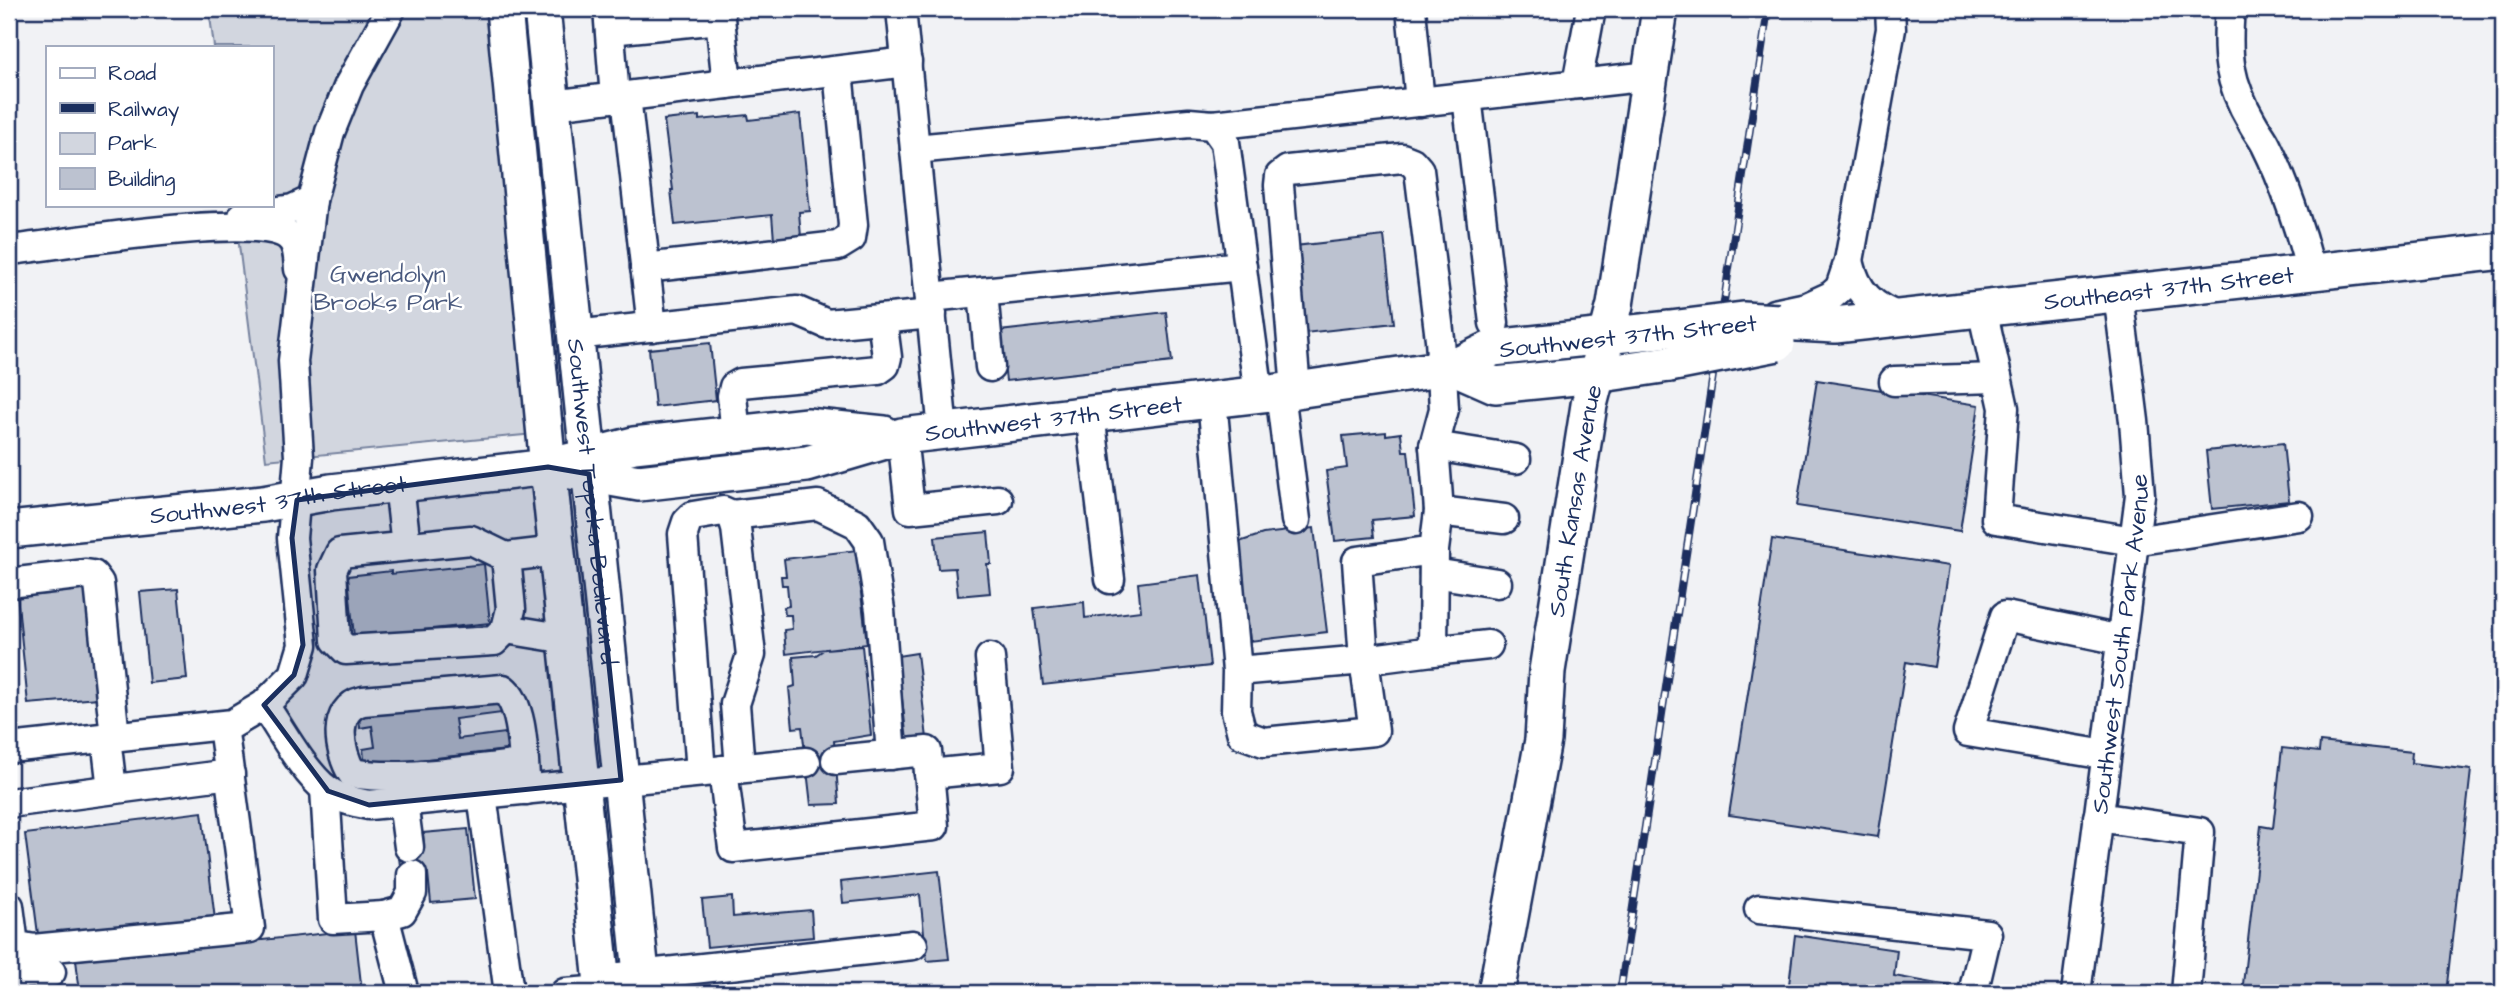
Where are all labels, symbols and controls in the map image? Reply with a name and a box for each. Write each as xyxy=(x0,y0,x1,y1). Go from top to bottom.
legend xyxy=(46,46,273,206)
text: Road xyxy=(108,59,156,88)
text: Railway xyxy=(108,95,180,126)
text: Park xyxy=(108,129,157,158)
text: Building xyxy=(108,165,176,196)
park label: Gwendolyn Brooks Park xyxy=(313,258,463,320)
street label: Southeast 37th Street xyxy=(2042,258,2296,320)
street label: Southwest 37th Street xyxy=(1498,307,1759,367)
street label: Southwest Topeka Boulevard xyxy=(558,337,625,666)
street label: South Kansas Avenue xyxy=(1540,381,1612,619)
street label: Southwest 37th Street xyxy=(923,387,1184,451)
street label: Southwest 37th Street xyxy=(148,467,409,533)
street label: Southwest South Park Avenue xyxy=(2083,473,2158,816)

